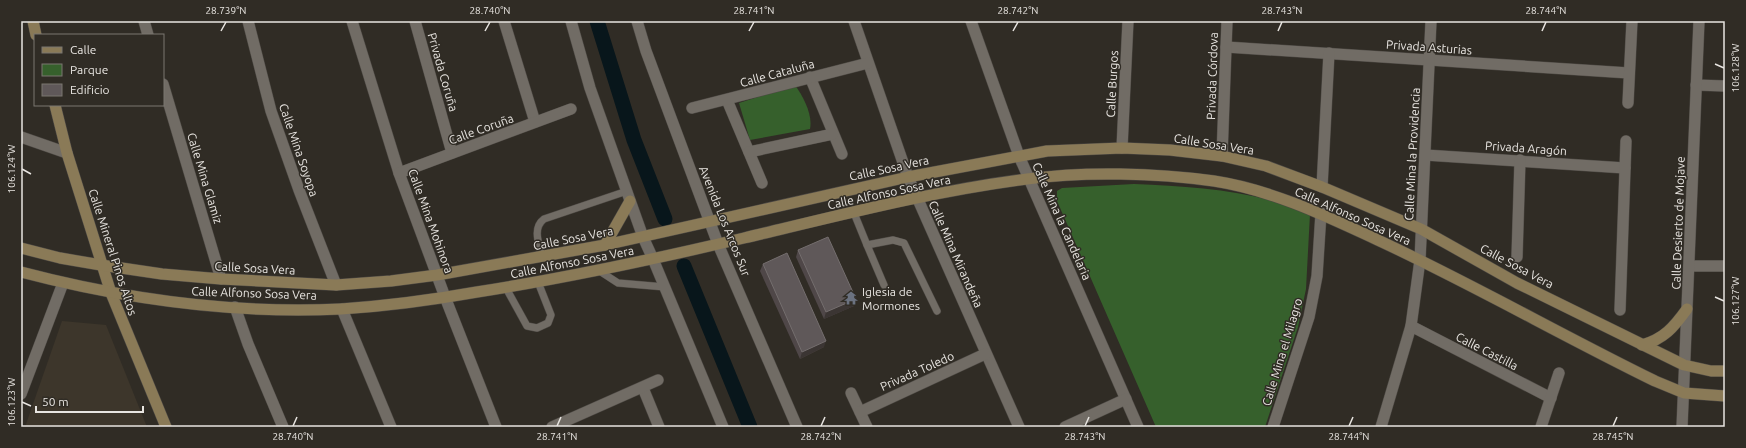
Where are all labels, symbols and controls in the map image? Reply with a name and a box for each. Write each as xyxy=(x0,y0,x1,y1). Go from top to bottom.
text: 28.739°N xyxy=(205,5,247,16)
text: 28.740°N xyxy=(469,5,511,16)
text: 28.741°N xyxy=(733,5,775,16)
text: 28.742°N xyxy=(997,5,1039,16)
text: 28.743°N xyxy=(1261,5,1303,16)
text: 28.744°N xyxy=(1525,5,1567,16)
street label: Privada Coruña xyxy=(426,31,460,113)
street label: Privada Córdova xyxy=(1204,32,1220,120)
legend xyxy=(34,34,164,106)
street label: Privada Asturias xyxy=(1386,38,1472,56)
text: Calle xyxy=(70,43,96,56)
text: 106.128°W xyxy=(1730,44,1741,92)
street label: Calle Burgos xyxy=(1104,50,1120,118)
street label: Calle Cataluña xyxy=(738,57,816,89)
text: Parque xyxy=(70,63,108,76)
text: Edificio xyxy=(70,83,110,96)
street label: Calle Mina la Providencia xyxy=(1402,87,1422,221)
street label: Calle Mina Soyopa xyxy=(277,102,321,198)
street label: Calle Coruña xyxy=(447,111,515,147)
street label: Calle Mina Glamiz xyxy=(185,131,225,225)
street label: Calle Sosa Vera xyxy=(1173,131,1255,157)
street label: Privada Aragón xyxy=(1485,139,1567,157)
text: 106.124°W xyxy=(6,145,17,193)
street label: Calle Sosa Vera xyxy=(848,153,930,183)
street label: Calle Desierto de Mojave xyxy=(1669,156,1687,290)
street label: Calle Mina la Candelaria xyxy=(1030,160,1094,282)
street label: Avenida Los Arcos Sur xyxy=(697,164,753,278)
street label: Calle Mina Mohinora xyxy=(406,167,456,275)
street label: Calle Alfonso Sosa Vera xyxy=(826,173,952,211)
street label: Calle Alfonso Sosa Vera xyxy=(1293,185,1413,247)
street label: Calle Mineral Pinos Altos xyxy=(86,187,140,317)
street label: Calle Mina Mirandeña xyxy=(926,198,986,310)
street label: Calle Sosa Vera xyxy=(532,224,614,252)
street label: Calle Sosa Vera xyxy=(1478,241,1556,291)
street label: Calle Alfonso Sosa Vera xyxy=(509,244,635,280)
street label: Calle Sosa Vera xyxy=(214,259,296,277)
text: 106.127°W xyxy=(1730,277,1741,325)
street label: Calle Alfonso Sosa Vera xyxy=(191,284,317,302)
place label: Iglesia de Mormones xyxy=(862,285,920,312)
temple icon: Iglesia de Mormones xyxy=(843,290,859,306)
street label: Calle Mina el Milagro xyxy=(1259,297,1305,407)
street label: Calle Castilla xyxy=(1454,330,1520,372)
street label: Privada Toledo xyxy=(878,349,956,393)
text: 106.123°W xyxy=(6,378,17,426)
scale bar xyxy=(36,388,143,414)
text: 50 m xyxy=(42,395,69,408)
text: 28.740°N xyxy=(272,431,314,442)
text: 28.741°N xyxy=(536,431,578,442)
text: 28.742°N xyxy=(800,431,842,442)
text: 28.743°N xyxy=(1064,431,1106,442)
text: 28.744°N xyxy=(1328,431,1370,442)
text: 28.745°N xyxy=(1592,431,1634,442)

